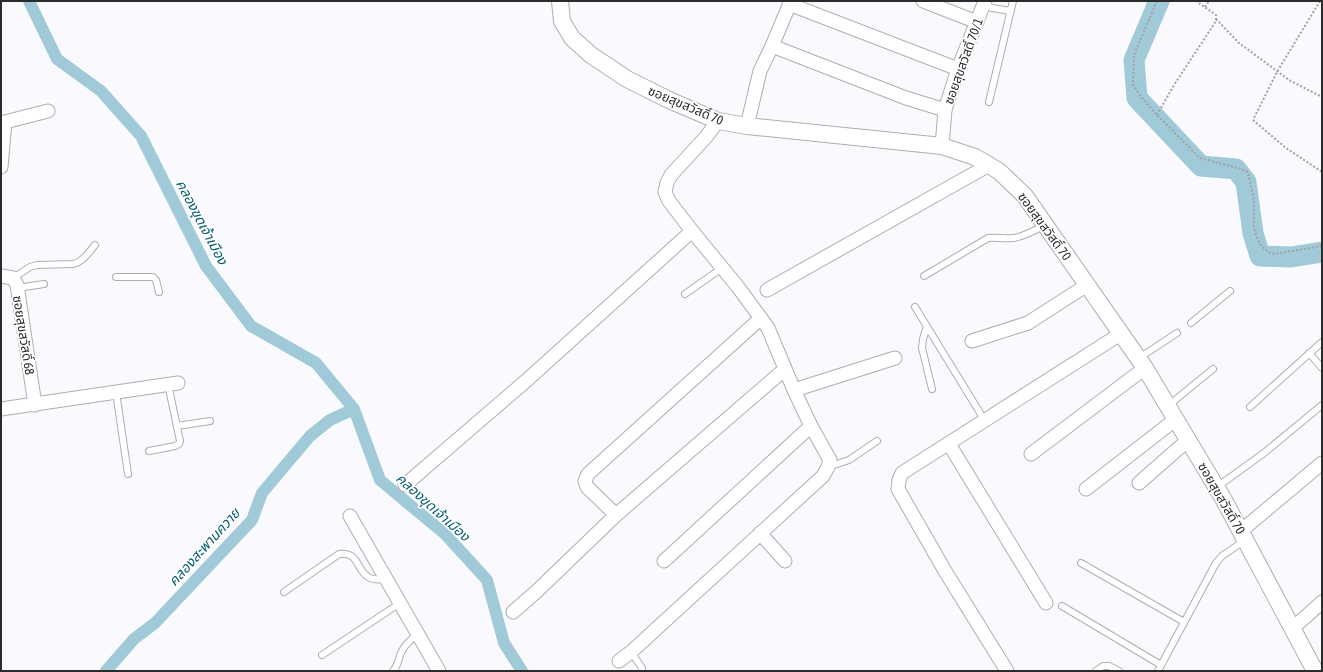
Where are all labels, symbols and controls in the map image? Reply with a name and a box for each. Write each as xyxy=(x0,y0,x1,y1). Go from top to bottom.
street label: ซอยสุขสวัสดิ์ 70/1 xyxy=(941,16,986,106)
street label: ซอยสุขสวัสดิ์ 70 xyxy=(646,83,726,128)
water label: คลองขุดเจ้าเมือง xyxy=(172,177,232,269)
street label: ซอยสุขสวัสดิ์ 70 xyxy=(1015,189,1074,263)
street label: ซอยสุขสวัสดิ์ 68 xyxy=(10,294,37,376)
street label: ซอยสุขสวัสดิ์ 70 xyxy=(1195,460,1248,537)
water label: คลองขุดเจ้าเมือง xyxy=(392,470,474,546)
water label: คลองสะพานควาย xyxy=(165,504,244,589)

